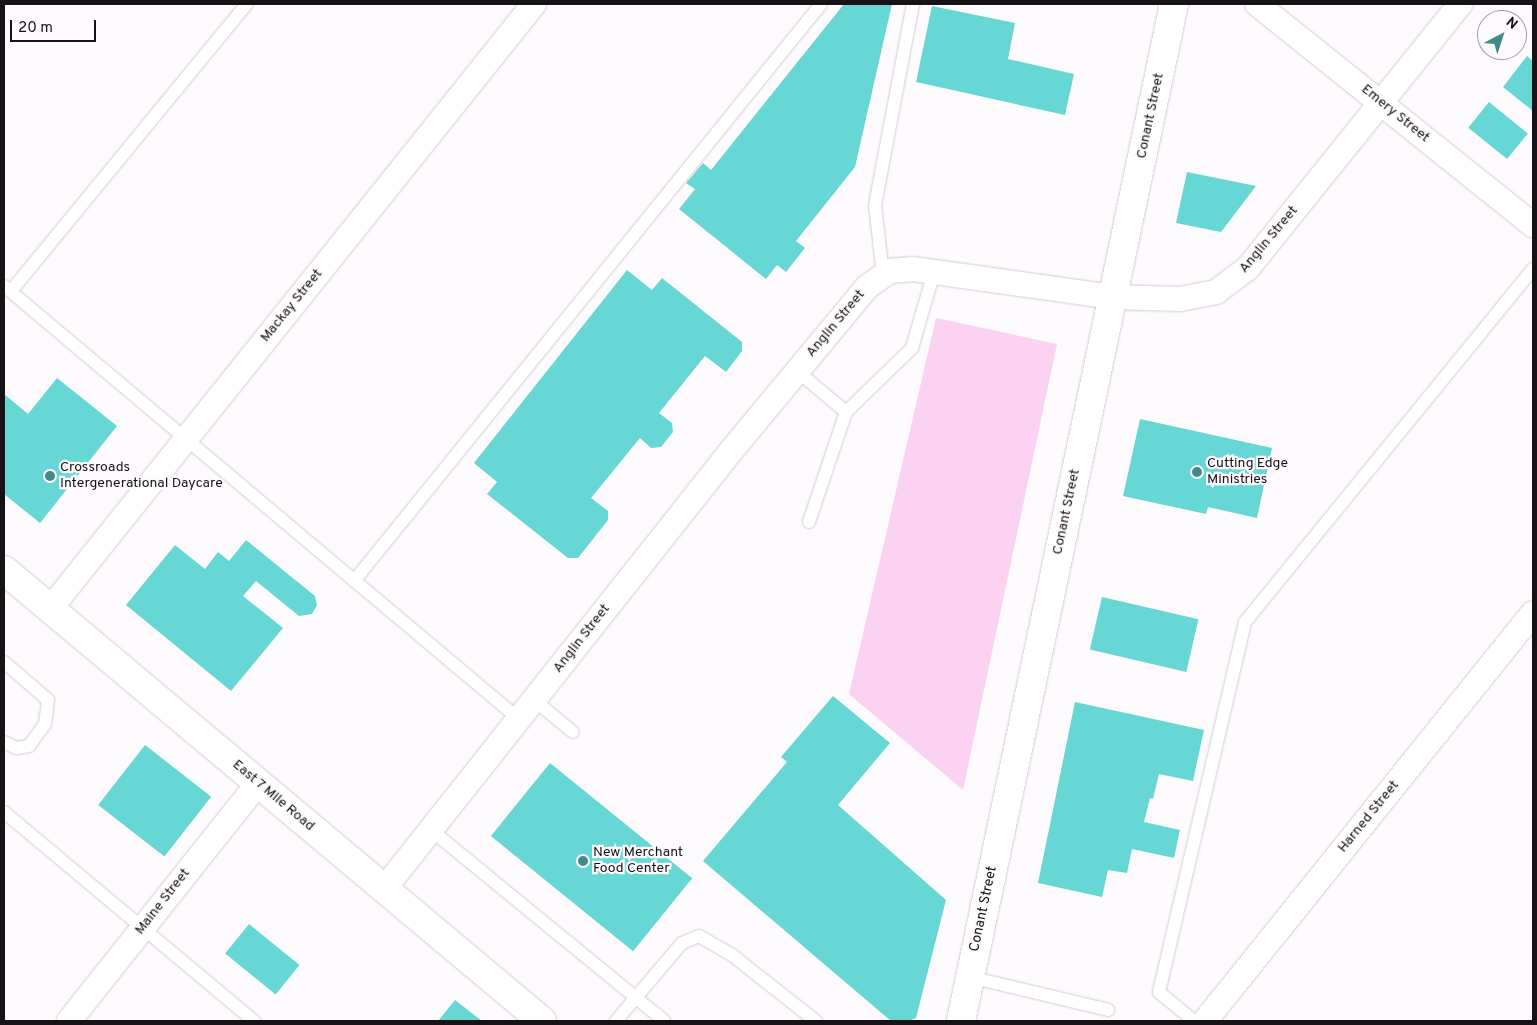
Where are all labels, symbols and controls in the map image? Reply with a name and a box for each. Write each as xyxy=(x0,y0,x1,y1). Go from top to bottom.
scale bar xyxy=(12,10,99,42)
north arrow xyxy=(1477,10,1527,60)
text: N xyxy=(1502,14,1521,34)
text: 20 m xyxy=(18,19,53,38)
street label: Conant Street xyxy=(1134,72,1168,160)
street label: Emery Street xyxy=(1358,81,1432,147)
street label: Anglin Street xyxy=(1236,203,1302,277)
street label: Mackay Street xyxy=(257,266,327,346)
street label: Anglin Street xyxy=(803,287,869,361)
place label: Cutting Edge Ministries xyxy=(1207,456,1288,488)
place label: Crossroads Intergenerational Daycare xyxy=(60,460,223,492)
marker: Cutting Edge Ministries xyxy=(1191,466,1203,478)
street label: Conant Street xyxy=(1050,468,1084,556)
marker: Crossroads Intergenerational Daycare xyxy=(44,470,56,482)
street label: Anglin Street xyxy=(550,601,614,677)
street label: East 7 Mile Road xyxy=(228,756,318,836)
street label: Harned Street xyxy=(1335,778,1403,856)
place label: New Merchant Food Center xyxy=(593,845,683,878)
marker: New Merchant Food Center xyxy=(577,855,589,867)
street label: Conant Street xyxy=(967,865,1001,953)
street label: Maine Street xyxy=(132,866,194,938)

